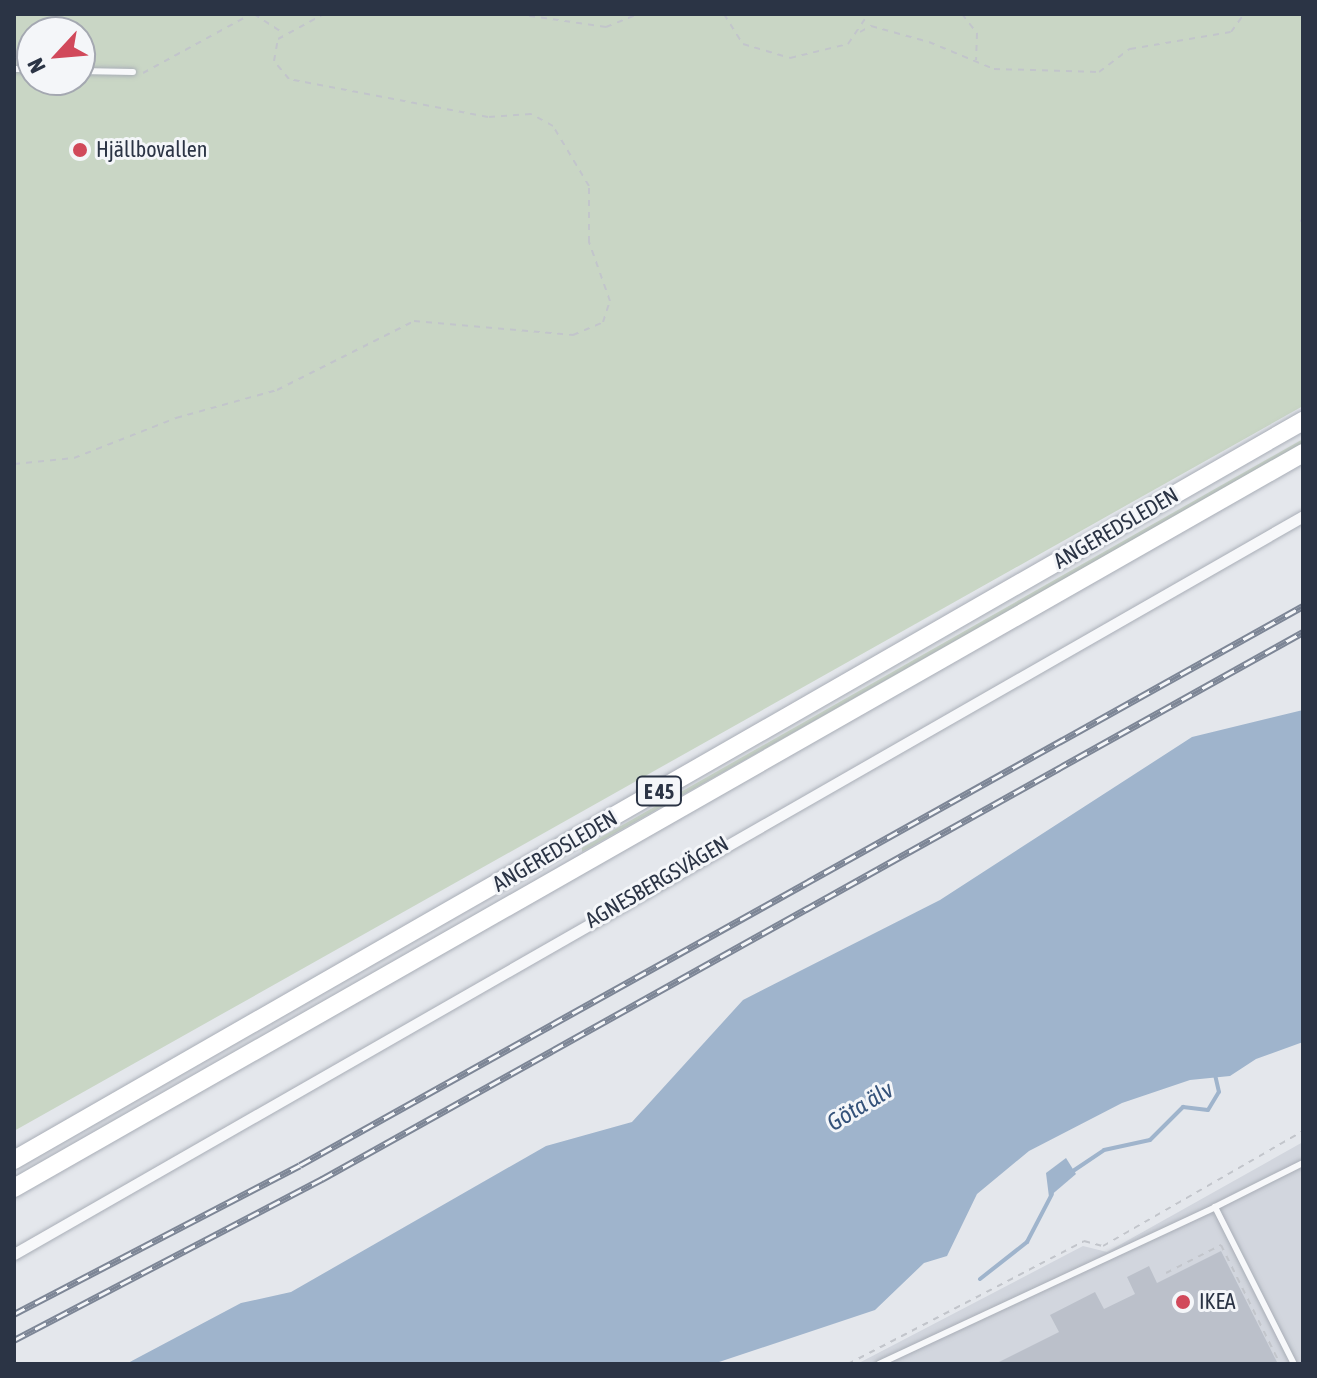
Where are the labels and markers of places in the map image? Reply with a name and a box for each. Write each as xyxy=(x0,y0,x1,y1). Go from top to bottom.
place label: Hjällbovallen xyxy=(96,137,207,163)
marker: Hjällbovallen xyxy=(71,141,89,159)
place label: IKEA xyxy=(1199,1289,1236,1315)
marker: IKEA xyxy=(1174,1293,1192,1311)

